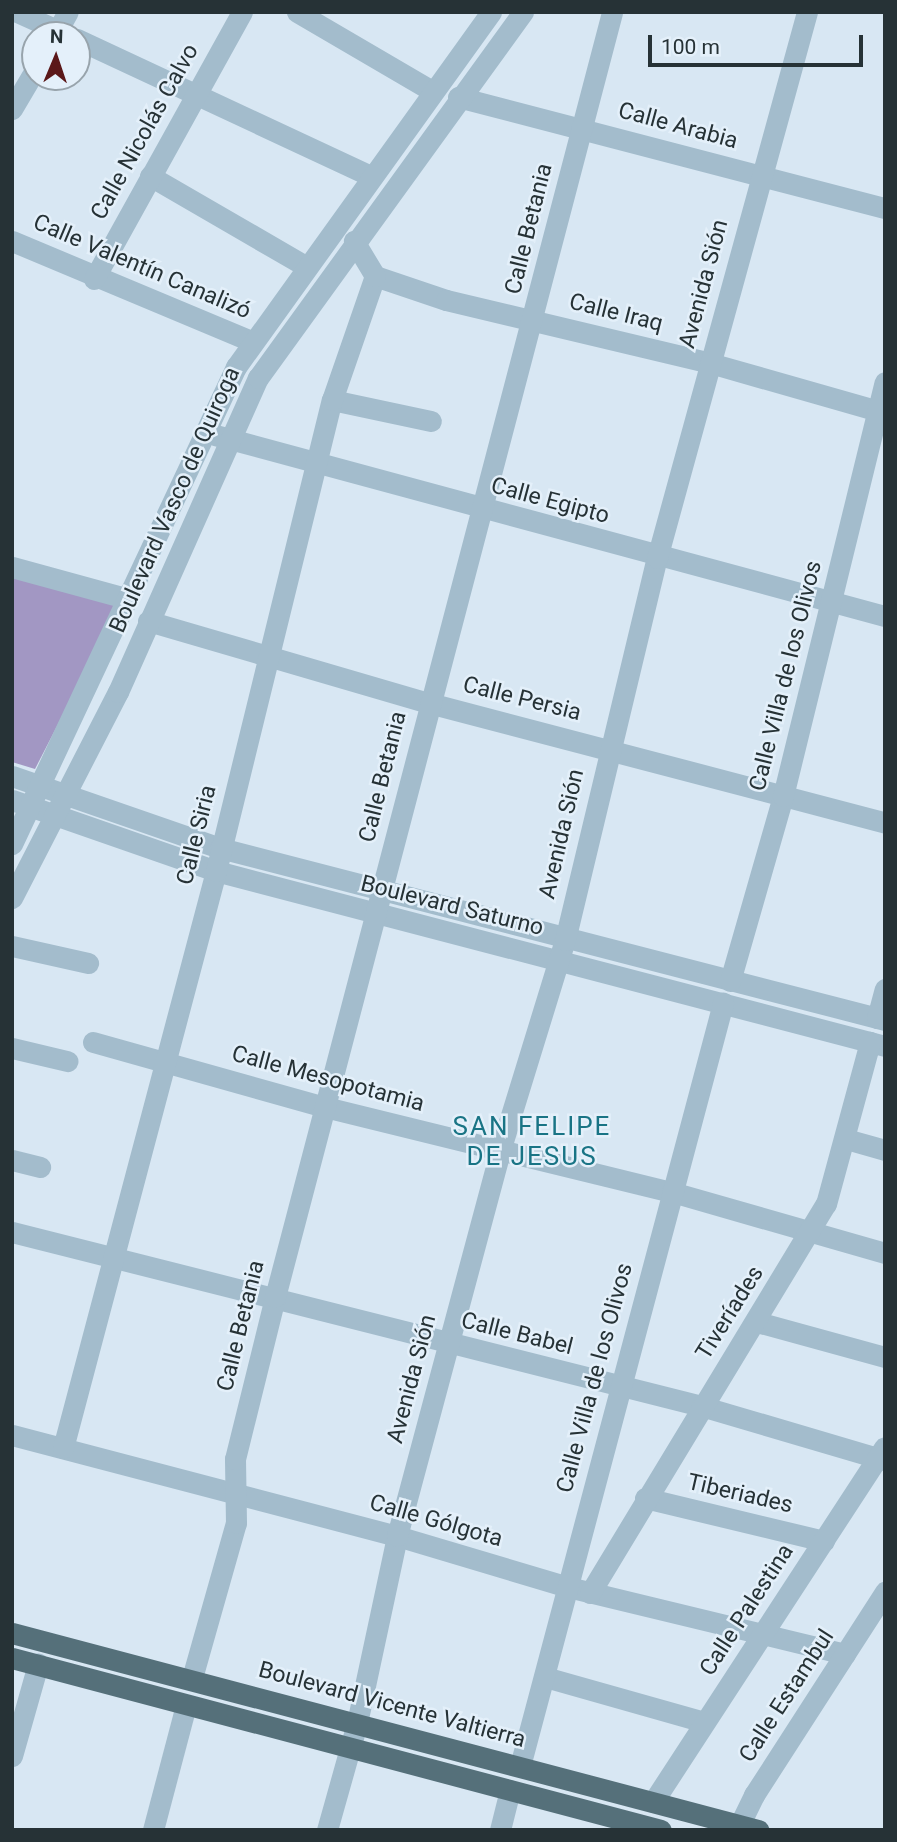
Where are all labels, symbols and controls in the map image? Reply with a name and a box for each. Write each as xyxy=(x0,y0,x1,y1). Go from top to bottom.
north arrow xyxy=(21,21,91,91)
scale bar xyxy=(652,21,867,65)
text: N xyxy=(50,25,64,48)
text: 100 m xyxy=(661,35,720,59)
street label: Calle Nicolás Calvo xyxy=(85,39,205,225)
street label: Calle Arabia xyxy=(615,97,741,155)
street label: Calle Betania xyxy=(499,161,559,297)
street label: Calle Valentín Canalizó xyxy=(29,209,255,325)
street label: Avenida Sión xyxy=(674,217,734,351)
street label: Calle Iraq xyxy=(566,288,666,338)
street label: Boulevard Vasco de Quiroga xyxy=(104,363,246,637)
street label: Calle Egipto xyxy=(488,472,612,530)
street label: Calle Villa de los Olivos xyxy=(744,558,828,794)
street label: Calle Persia xyxy=(460,671,584,727)
street label: Calle Betania xyxy=(353,709,413,845)
street label: Avenida Sión xyxy=(534,766,590,902)
street label: Calle Siria xyxy=(171,782,223,888)
street label: Boulevard Saturno xyxy=(358,870,546,942)
street label: Calle Mesopotamia xyxy=(229,1040,427,1118)
district label: SAN FELIPE DE JESUS xyxy=(454,1111,610,1172)
street label: Calle Betania xyxy=(211,1258,271,1394)
street label: Calle Villa de los Olivos xyxy=(551,1260,639,1496)
street label: Tiveríades xyxy=(690,1261,770,1365)
street label: Calle Babel xyxy=(458,1307,576,1361)
street label: Avenida Sión xyxy=(382,1312,442,1446)
street label: Tiberiades xyxy=(685,1468,795,1520)
street label: Calle Gólgota xyxy=(366,1489,506,1553)
street label: Calle Palestina xyxy=(694,1539,800,1681)
street label: Calle Estambul xyxy=(734,1624,840,1768)
street label: Boulevard Vicente Valtierra xyxy=(255,1656,529,1754)

